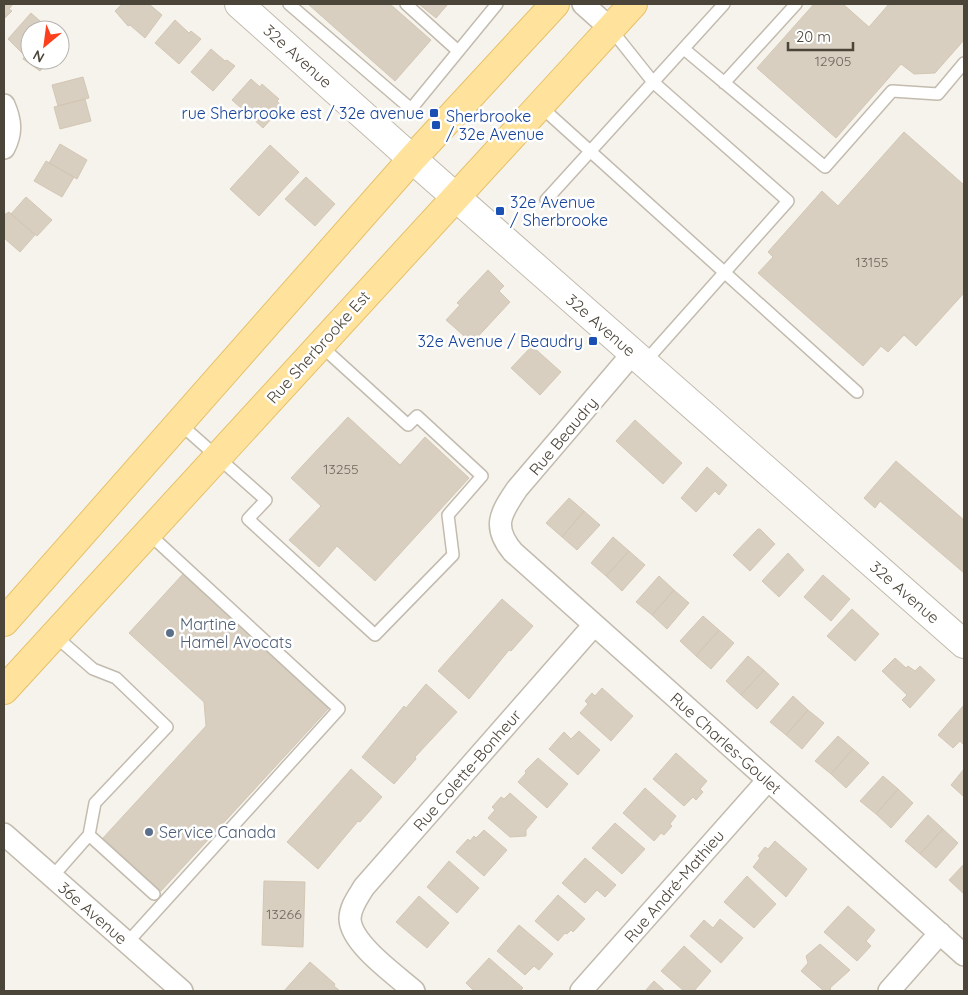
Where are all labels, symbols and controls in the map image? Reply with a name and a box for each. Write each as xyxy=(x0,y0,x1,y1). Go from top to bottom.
north arrow xyxy=(20,20,70,70)
street label: 32e Avenue xyxy=(260,20,336,92)
scale bar xyxy=(788,20,853,52)
text: 20 m xyxy=(796,27,831,46)
text: N xyxy=(30,46,48,67)
house number: 12905 xyxy=(815,52,851,70)
place label: rue Sherbrooke est / 32e avenue xyxy=(182,103,424,123)
place label: Sherbrooke / 32e Avenue xyxy=(446,106,544,144)
marker: rue Sherbrooke est / 32e avenue xyxy=(428,107,440,119)
marker: Sherbrooke / 32e Avenue xyxy=(430,119,442,131)
place label: 32e Avenue / Sherbrooke xyxy=(510,192,608,230)
marker: 32e Avenue / Sherbrooke xyxy=(494,205,506,217)
house number: 13155 xyxy=(856,253,888,271)
street label: Rue Sherbrooke Est xyxy=(262,286,374,408)
street label: 32e Avenue xyxy=(562,289,640,361)
place label: 32e Avenue / Beaudry xyxy=(417,331,583,351)
marker: 32e Avenue / Beaudry xyxy=(587,335,599,347)
street label: Rue Beaudry xyxy=(524,393,602,479)
house number: 13255 xyxy=(323,460,359,478)
street label: 32e Avenue xyxy=(866,556,944,628)
place label: Martine Hamel Avocats xyxy=(180,614,292,652)
marker: Martine Hamel Avocats xyxy=(164,627,176,639)
street label: Rue Charles-Goulet xyxy=(666,688,786,798)
street label: Rue Colette-Bonheur xyxy=(409,705,525,835)
place label: Service Canada xyxy=(159,822,276,842)
marker: Service Canada xyxy=(143,826,155,838)
street label: Rue André-Mathieu xyxy=(620,826,728,946)
street label: 36e Avenue xyxy=(54,878,132,948)
house number: 13266 xyxy=(266,905,302,923)

